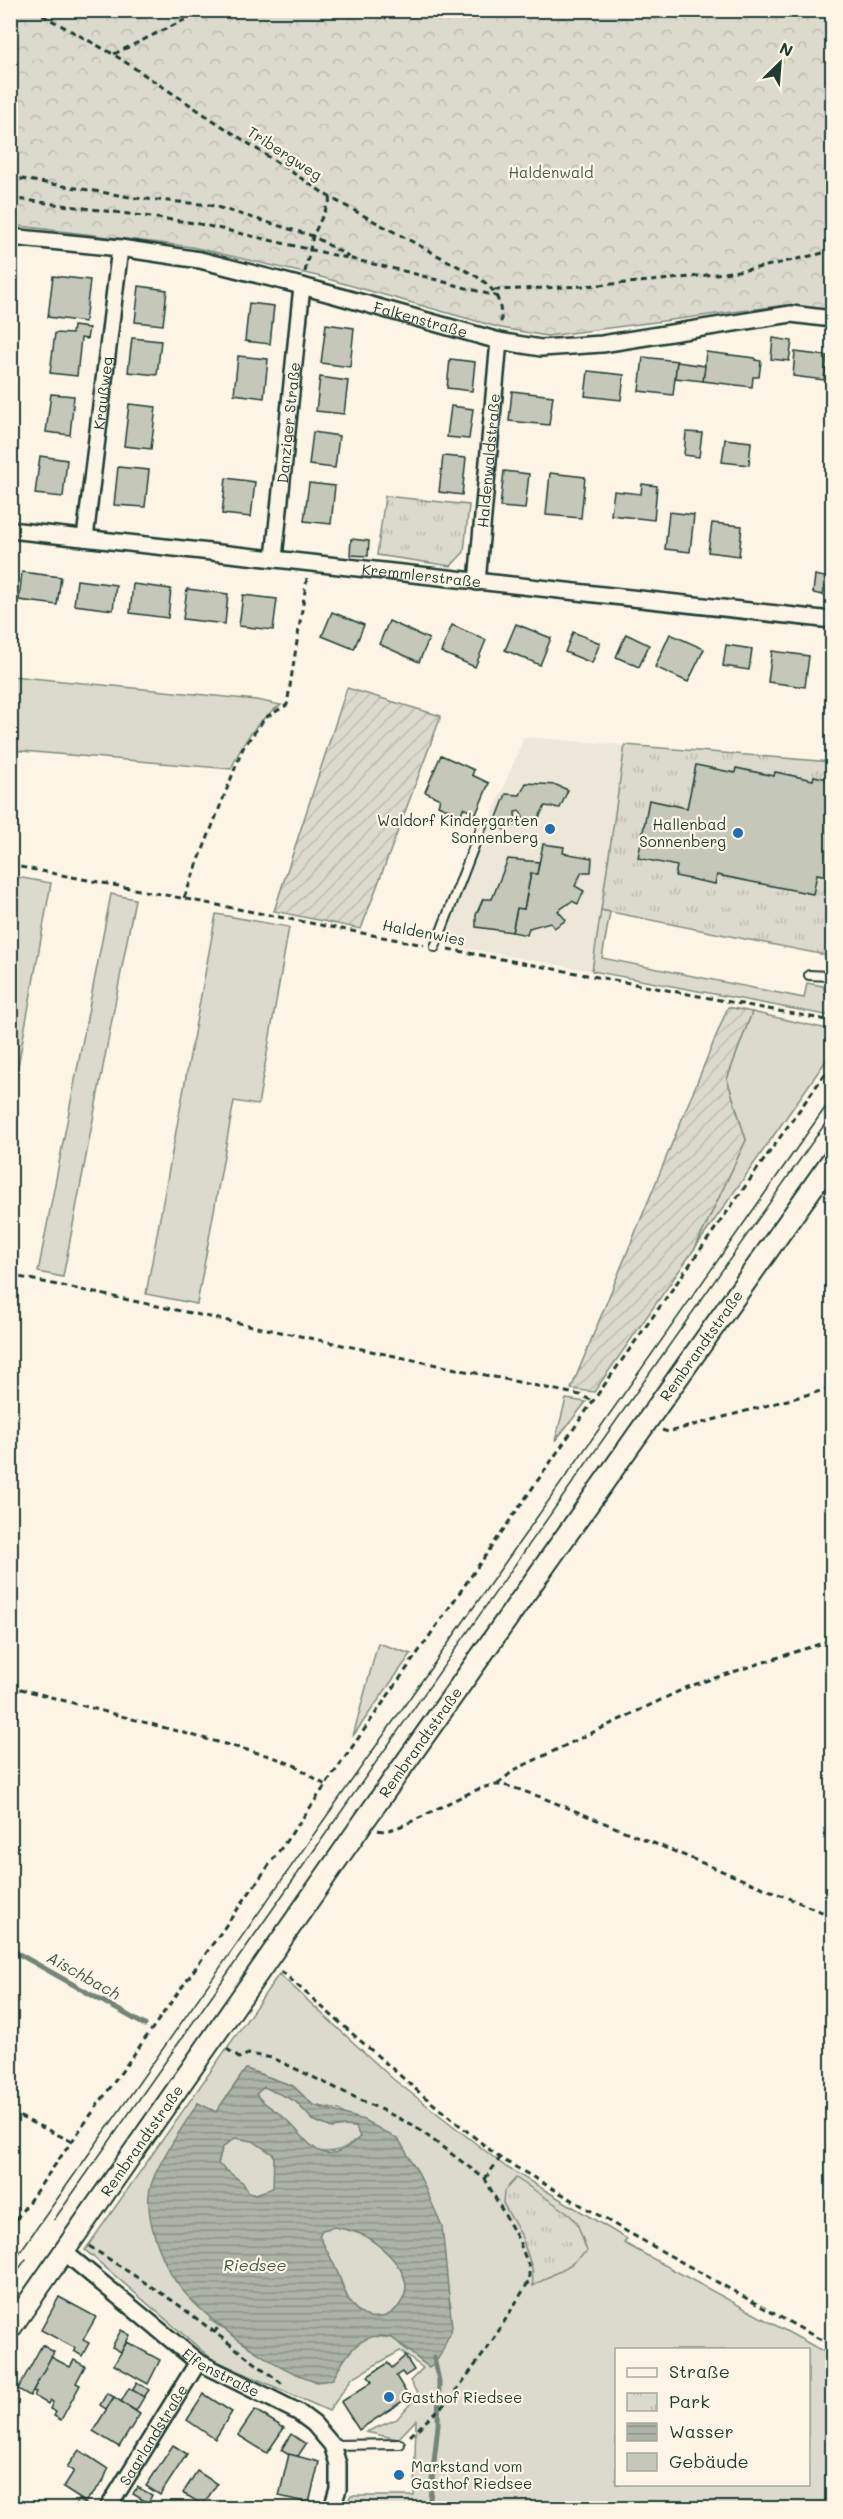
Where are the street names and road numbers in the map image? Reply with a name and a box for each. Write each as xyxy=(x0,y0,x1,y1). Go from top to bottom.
street label: Tribergweg xyxy=(244,121,326,185)
street label: Falkenstraße xyxy=(371,297,470,342)
street label: Kraußweg xyxy=(88,355,117,431)
street label: Danziger Straße xyxy=(272,361,304,484)
street label: Haldenwaldstraße xyxy=(472,392,504,529)
street label: Kremmlerstraße xyxy=(361,559,482,592)
street label: Haldenwies xyxy=(381,914,467,950)
street label: Rembrandtstraße xyxy=(655,1286,747,1405)
street label: Rembrandtstraße xyxy=(374,1683,466,1801)
street label: Rembrandtstraße xyxy=(96,2081,187,2200)
street label: Elfenstraße xyxy=(178,2343,263,2401)
street label: Saarlandstraße xyxy=(114,2380,192,2489)

